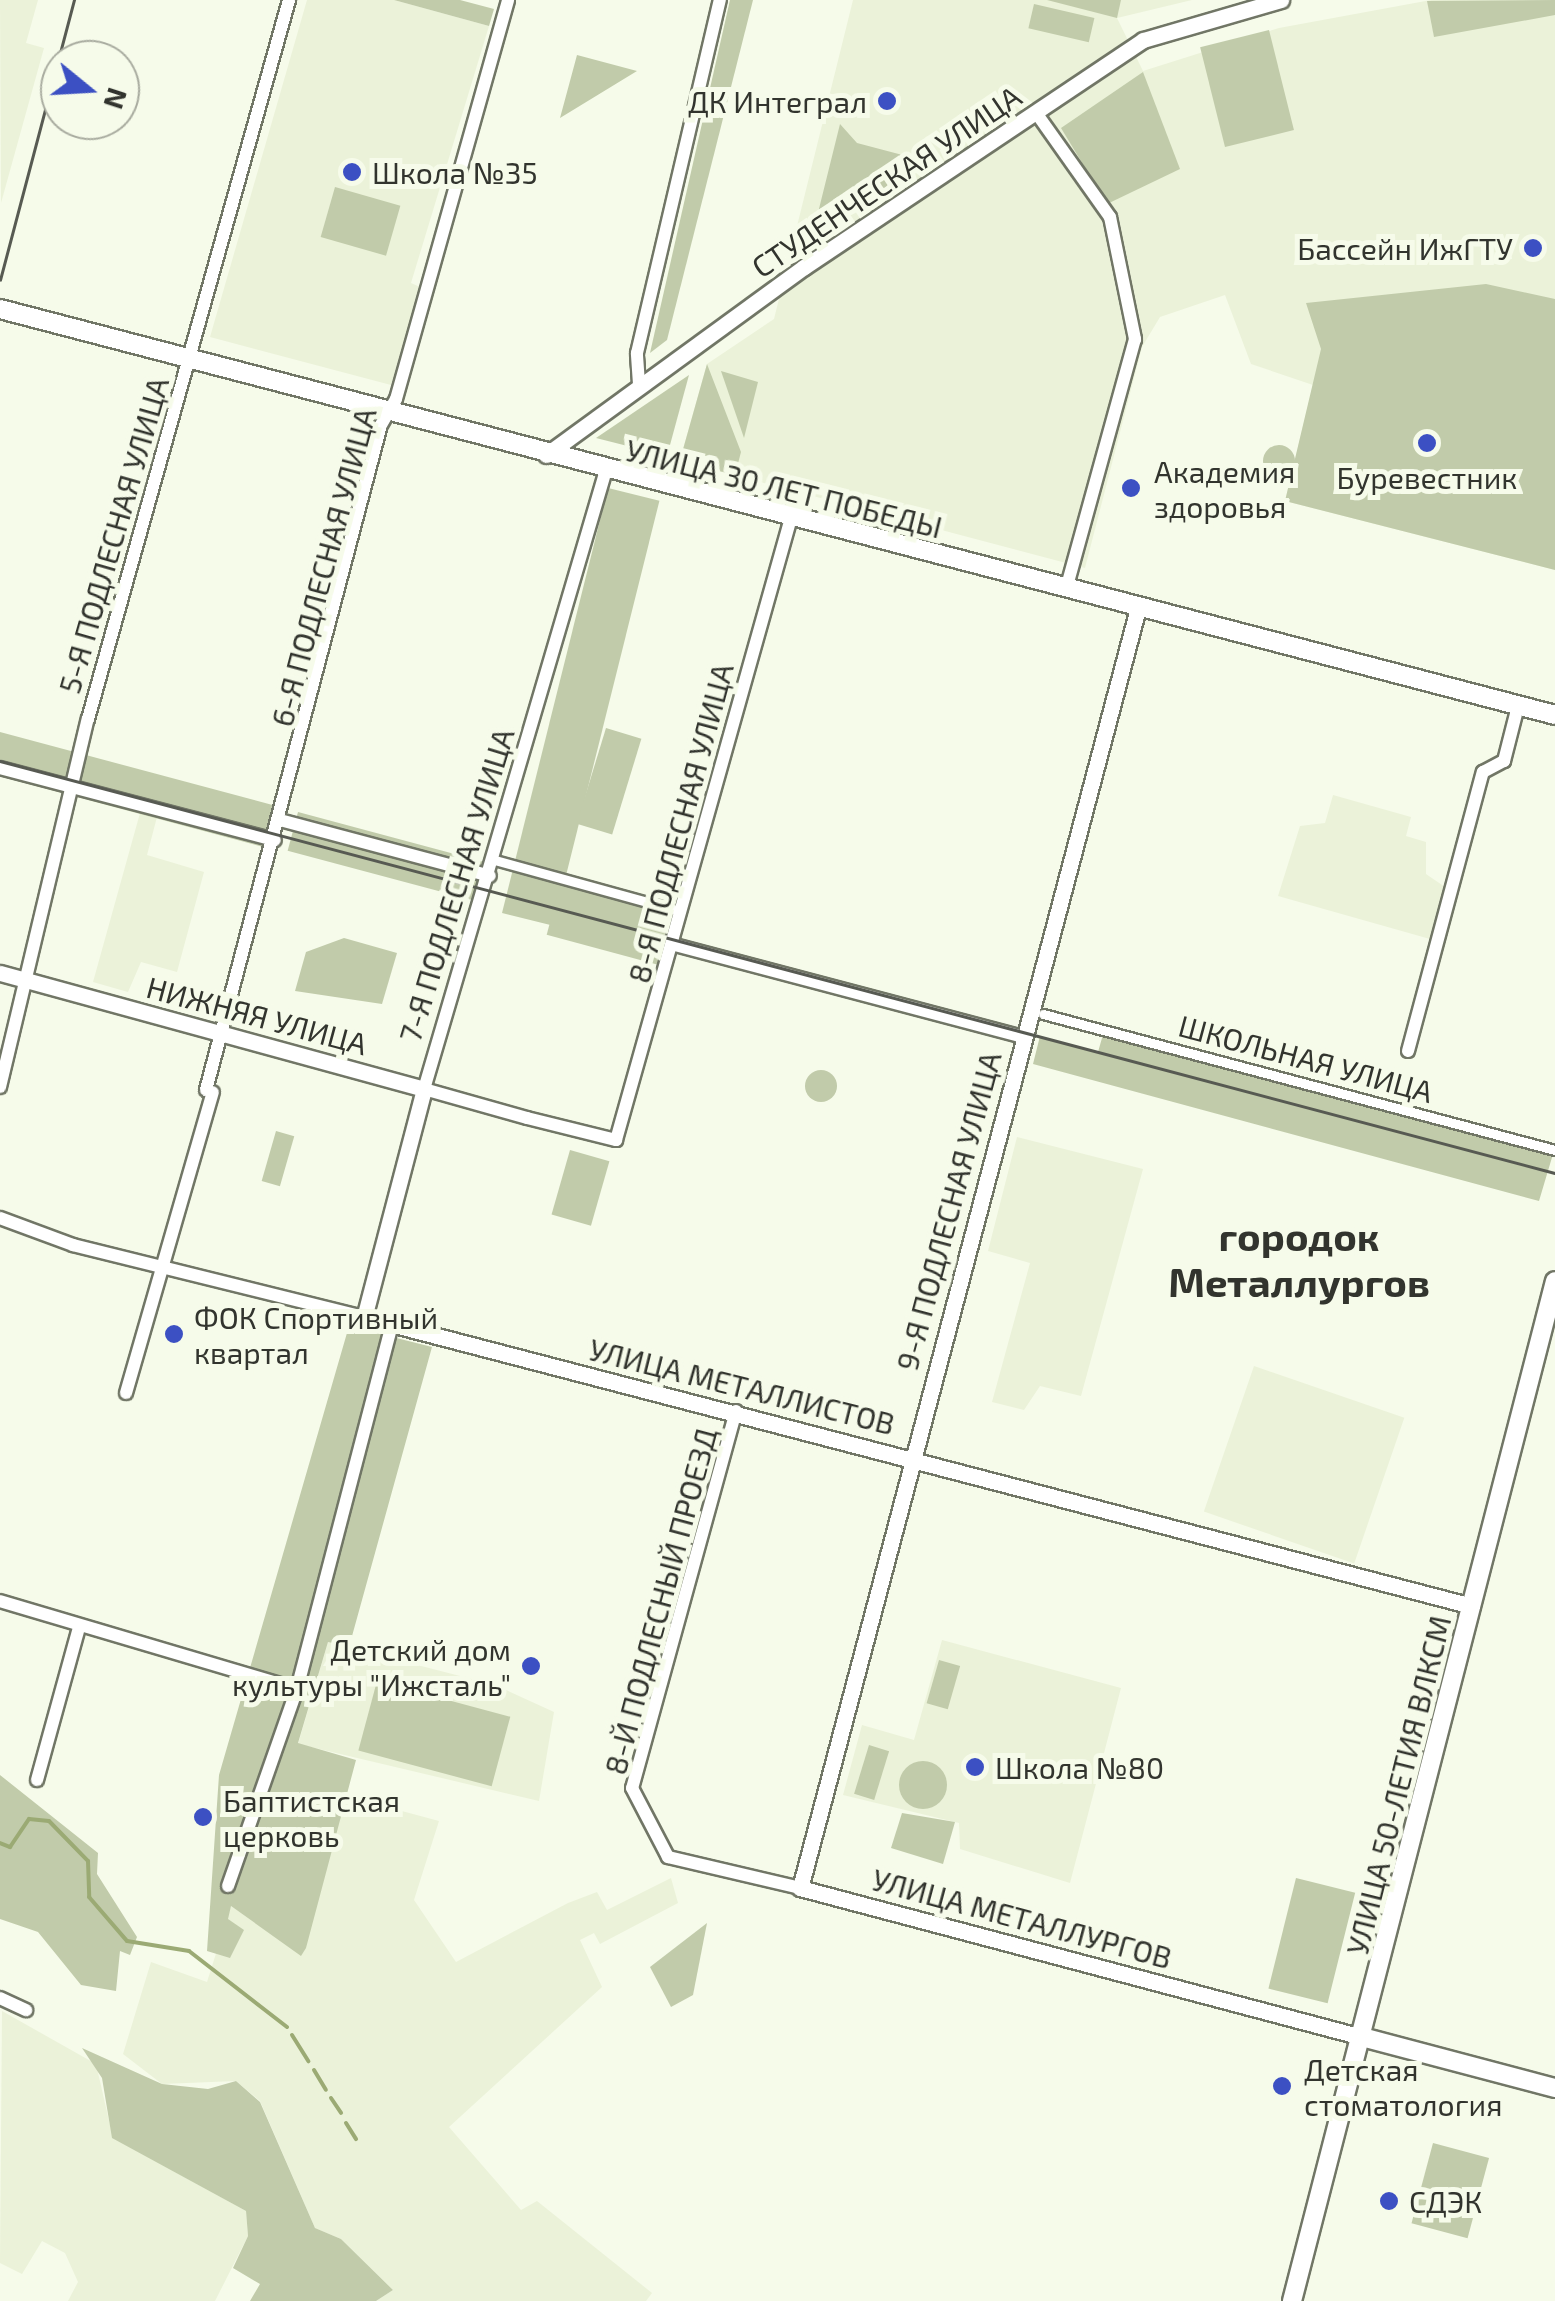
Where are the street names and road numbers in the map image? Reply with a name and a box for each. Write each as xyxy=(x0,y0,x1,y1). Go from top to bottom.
street label: СТУДЕНЧЕСКАЯ УЛИЦА xyxy=(745,77,1027,285)
street label: 5-Я ПОДЛЕСНАЯ УЛИЦА xyxy=(51,373,175,697)
street label: 6-Я ПОДЛЕСНАЯ УЛИЦА xyxy=(263,404,383,730)
street label: УЛИЦА 30 ЛЕТ ПОБЕДЫ xyxy=(622,431,946,545)
street label: 8-Я ПОДЛЕСНАЯ УЛИЦА xyxy=(620,659,740,987)
street label: 7-Я ПОДЛЕСНАЯ УЛИЦА xyxy=(391,724,521,1046)
street label: НИЖНЯЯ УЛИЦА xyxy=(143,968,371,1062)
street label: ШКОЛЬНАЯ УЛИЦА xyxy=(1175,1007,1437,1109)
street label: 9-Я ПОДЛЕСНАЯ УЛИЦА xyxy=(888,1048,1008,1374)
street label: УЛИЦА МЕТАЛЛИСТОВ xyxy=(585,1331,899,1441)
street label: 8-Й ПОДЛЕСНЫЙ ПРОЕЗД xyxy=(596,1424,724,1778)
street label: УЛИЦА 50-ЛЕТИЯ ВЛКСМ xyxy=(1338,1612,1458,1958)
street label: УЛИЦА МЕТАЛЛУРГОВ xyxy=(868,1861,1176,1975)

